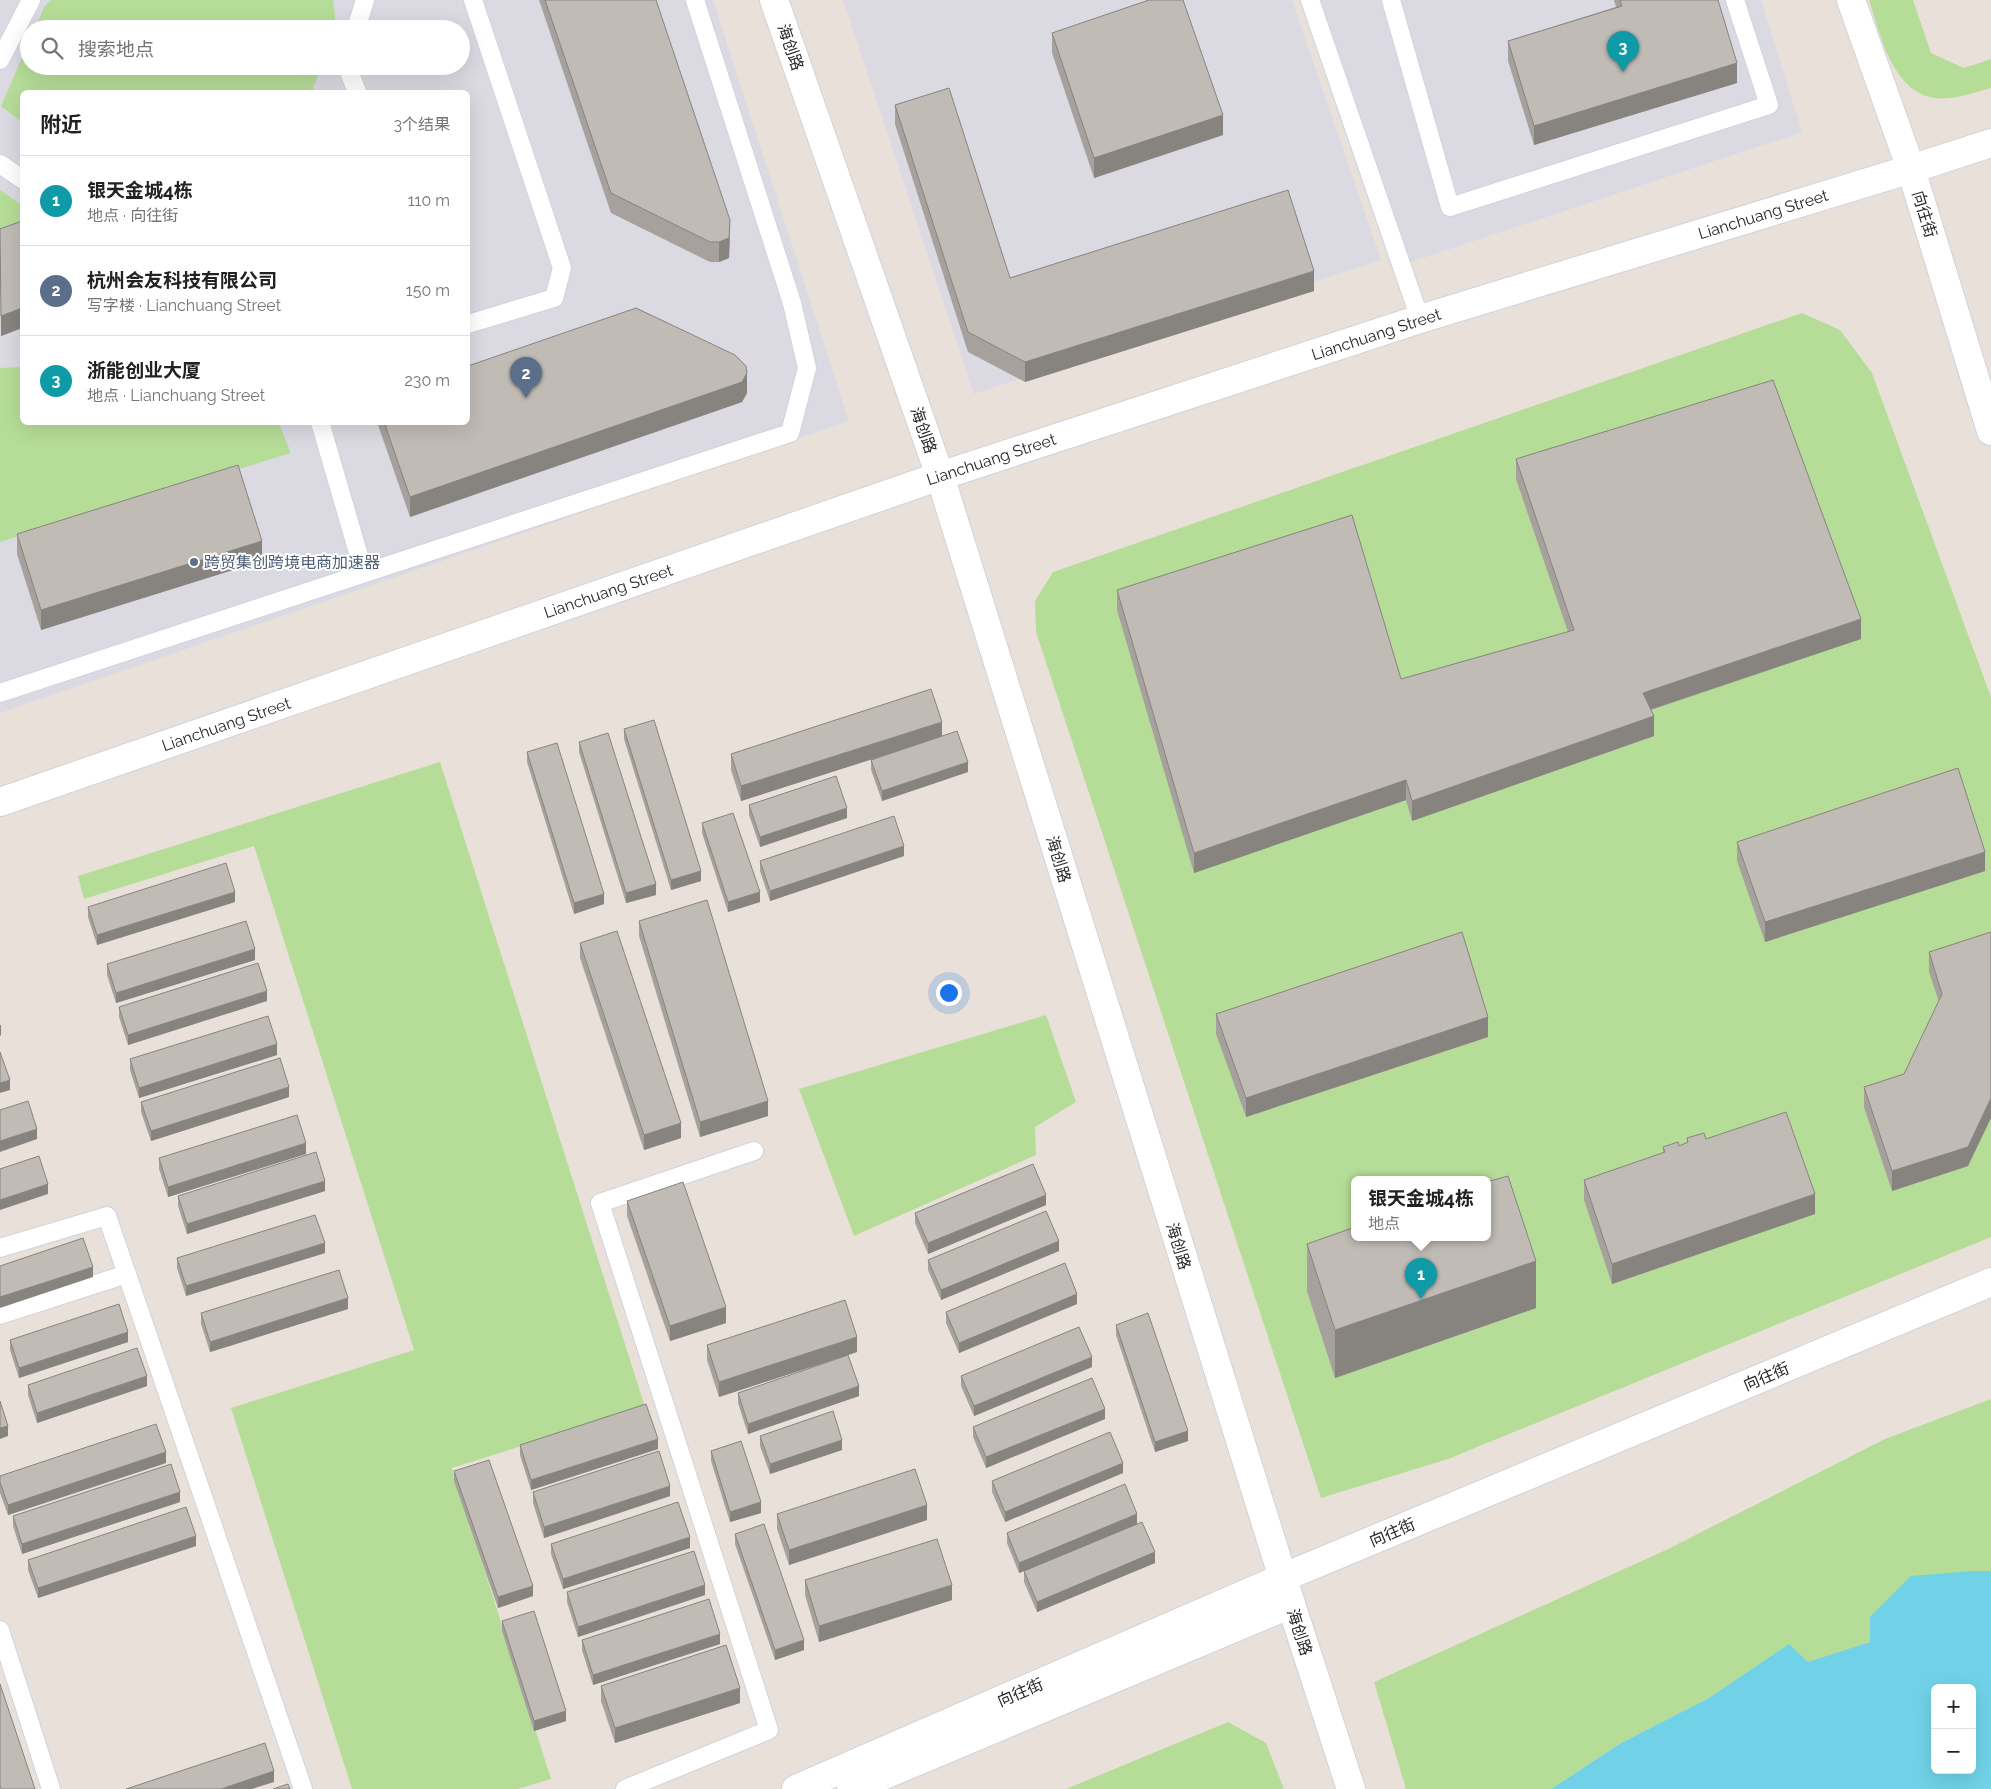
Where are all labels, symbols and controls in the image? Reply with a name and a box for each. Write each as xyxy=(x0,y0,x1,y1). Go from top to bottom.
search box xyxy=(20,20,470,75)
street label: 海创路 xyxy=(774,21,807,73)
pin: 3 xyxy=(1607,31,1639,72)
icon: search xyxy=(38,34,66,62)
text: 搜索地点 xyxy=(78,38,154,60)
text: 附近 xyxy=(40,112,82,137)
text: 3个结果 xyxy=(393,115,450,134)
text: 银天金城4栋 xyxy=(87,179,193,201)
street label: Lianchuang Street xyxy=(1696,185,1831,243)
street label: 向往街 xyxy=(1908,188,1941,240)
text: 1 xyxy=(52,191,60,210)
text: 110 m xyxy=(408,191,450,210)
text: 地点 · 向往街 xyxy=(87,206,178,225)
text: 杭州会友科技有限公司 xyxy=(87,269,277,291)
text: 2 xyxy=(51,281,61,300)
text: 150 m xyxy=(406,281,450,300)
text: 写字楼 · Lianchuang Street xyxy=(87,296,281,315)
street label: Lianchuang Street xyxy=(1309,304,1444,364)
pin: 2 xyxy=(510,357,542,398)
text: 浙能创业大厦 xyxy=(87,359,201,381)
text: 3 xyxy=(52,371,60,390)
text: 230 m xyxy=(405,371,450,390)
text: 地点 · Lianchuang Street xyxy=(87,386,265,405)
street label: 海创路 xyxy=(907,404,940,456)
street label: Lianchuang Street xyxy=(924,429,1059,489)
place label: 跨贸集创跨境电商加速器 xyxy=(204,553,380,572)
marker: 跨贸集创跨境电商加速器 xyxy=(188,556,200,568)
street label: Lianchuang Street xyxy=(541,560,676,622)
street label: Lianchuang Street xyxy=(159,693,294,755)
street label: 海创路 xyxy=(1042,833,1075,885)
your location xyxy=(936,980,962,1006)
popup xyxy=(1351,1176,1491,1241)
text: 银天金城4栋 xyxy=(1368,1187,1474,1209)
text: 地点 xyxy=(1368,1214,1400,1233)
street label: 海创路 xyxy=(1162,1220,1195,1272)
pin: 1 xyxy=(1405,1258,1437,1299)
street label: 向往街 xyxy=(1740,1358,1792,1395)
street label: 向往街 xyxy=(1366,1514,1418,1551)
street label: 海创路 xyxy=(1283,1606,1316,1658)
street label: 向往街 xyxy=(994,1674,1046,1711)
map controls xyxy=(1931,1684,1976,1774)
button: + xyxy=(1931,1684,1976,1729)
button: − xyxy=(1931,1729,1976,1774)

